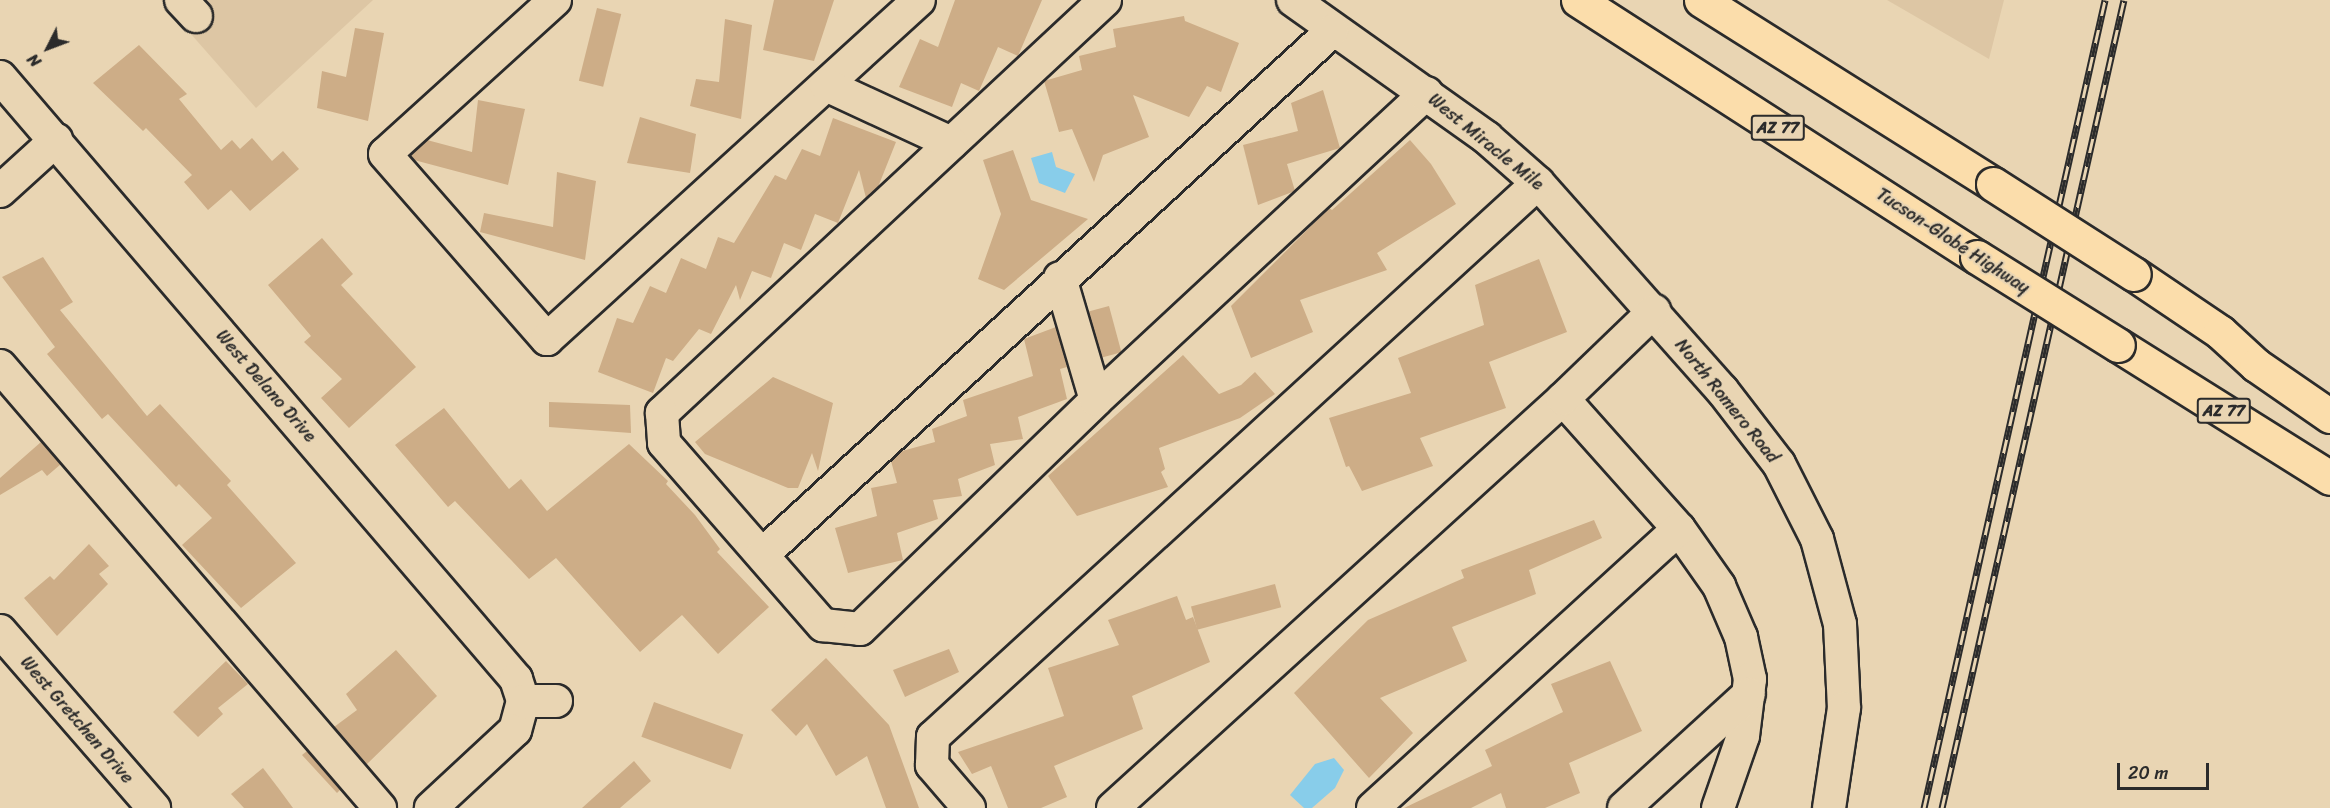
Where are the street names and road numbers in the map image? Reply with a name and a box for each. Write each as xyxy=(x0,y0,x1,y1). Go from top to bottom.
street label: West Miracle Mile xyxy=(1424,89,1548,195)
road number: AZ 77 xyxy=(1750,115,1806,141)
street label: Tucson-Globe Highway xyxy=(1872,183,2034,299)
street label: West Delano Drive xyxy=(211,325,321,447)
street label: North Romero Road xyxy=(1670,334,1784,468)
road number: AZ 77 xyxy=(2196,398,2252,424)
street label: West Gretchen Drive xyxy=(16,652,138,788)

